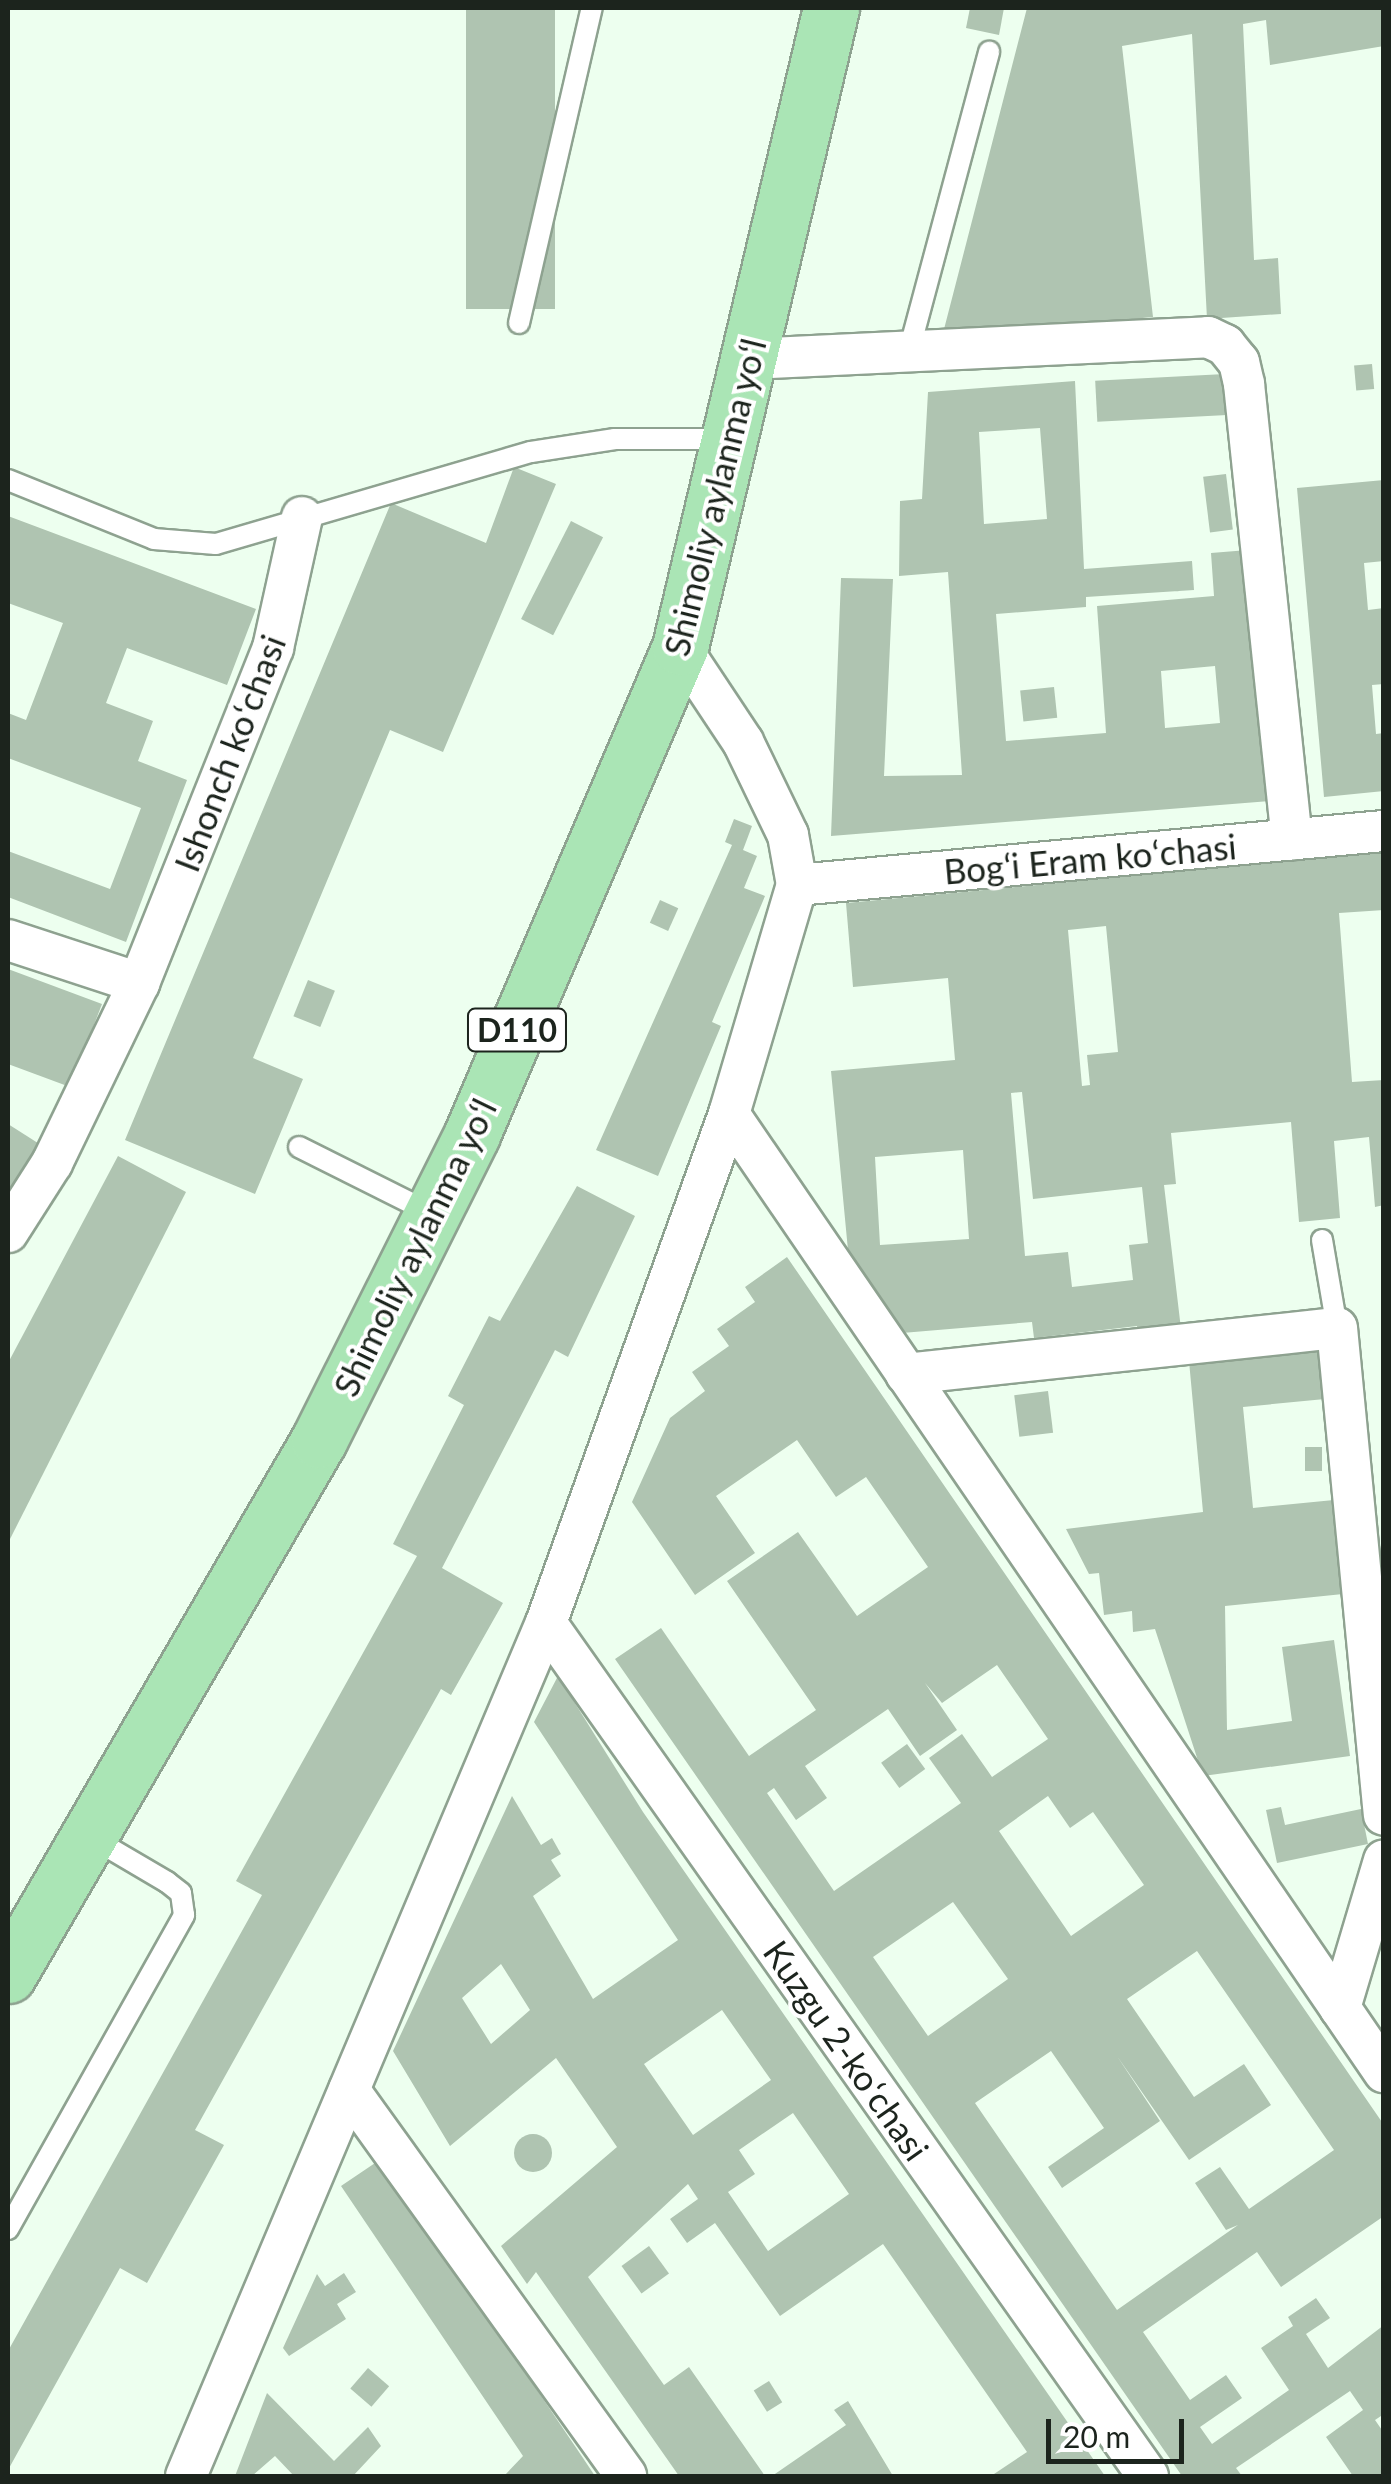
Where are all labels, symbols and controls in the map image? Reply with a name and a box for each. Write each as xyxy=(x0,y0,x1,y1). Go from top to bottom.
street label: Shimoliy aylanma yoʻl xyxy=(654,333,774,661)
street label: Ishonch koʻchasi xyxy=(165,629,293,877)
street label: Bogʻi Eram koʻchasi xyxy=(942,824,1238,892)
road number: D110 xyxy=(464,1003,570,1057)
street label: Shimoliy aylanma yoʻl xyxy=(323,1091,505,1403)
street label: Kuzgu 2-koʻchasi xyxy=(756,1932,938,2168)
scale bar xyxy=(1051,2399,1188,2461)
text: 20 m xyxy=(1063,2418,1130,2454)

